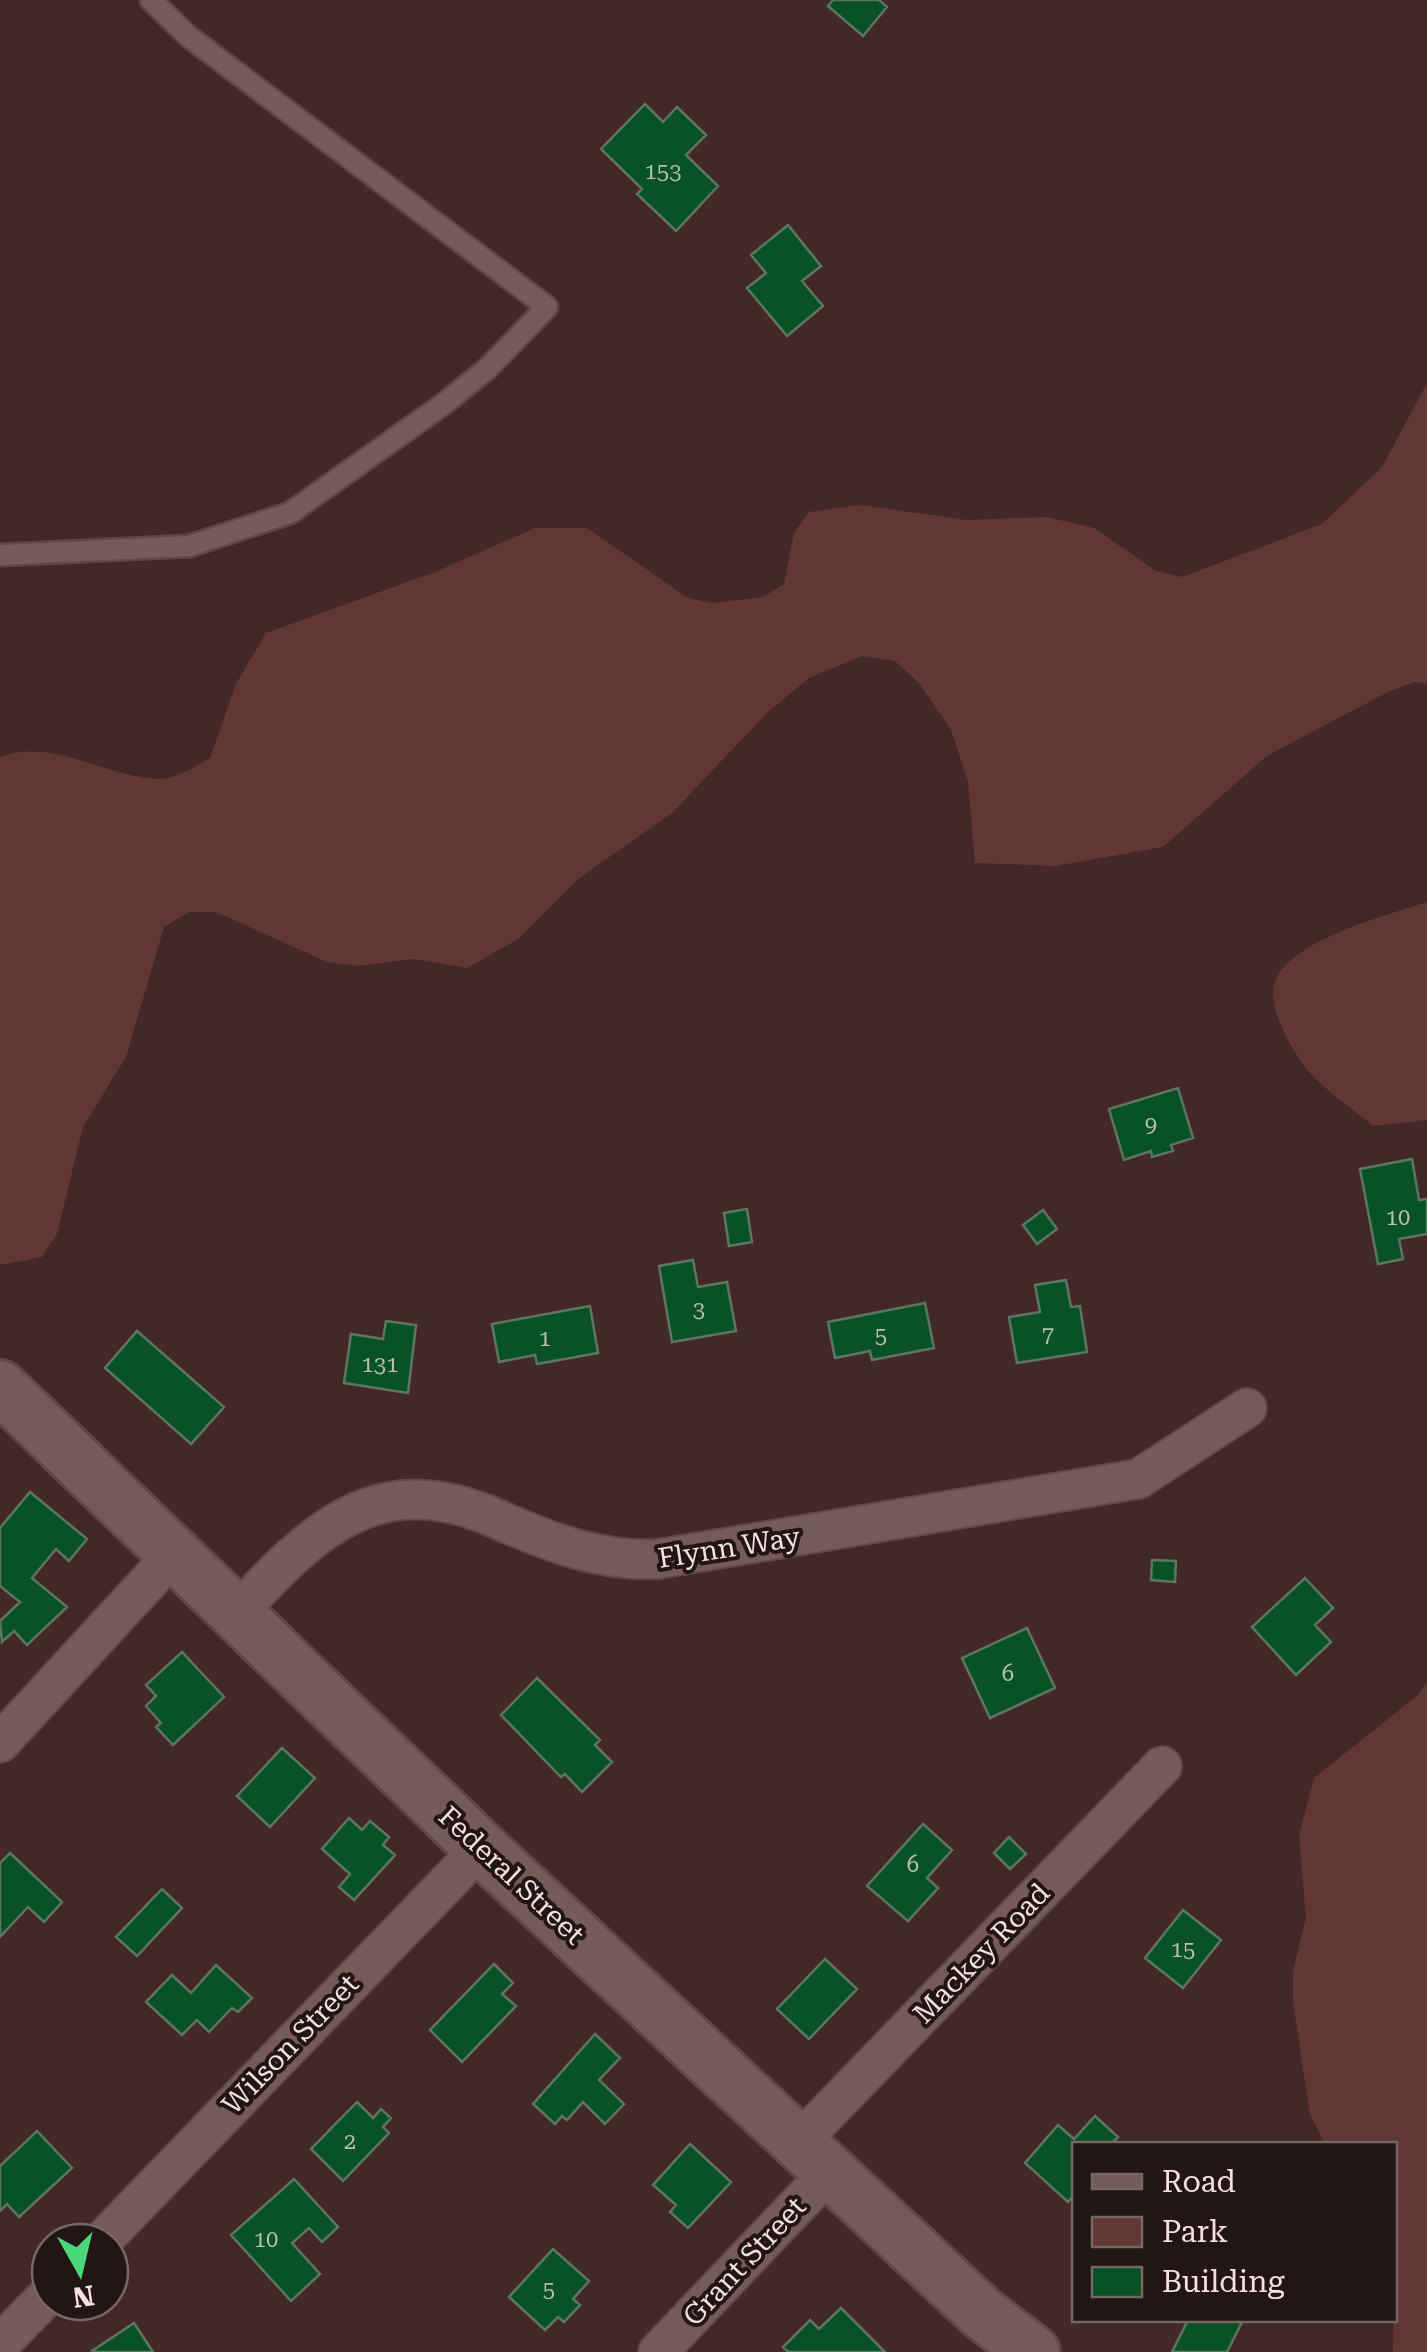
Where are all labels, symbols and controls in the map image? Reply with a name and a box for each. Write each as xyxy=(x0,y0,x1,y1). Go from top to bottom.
house number: 153 xyxy=(645,159,681,184)
house number: 9 xyxy=(1145,1112,1157,1137)
house number: 10 xyxy=(1386,1205,1410,1230)
house number: 3 xyxy=(693,1297,705,1322)
house number: 7 xyxy=(1042,1322,1054,1347)
house number: 5 xyxy=(875,1323,887,1348)
house number: 1 xyxy=(539,1326,551,1351)
house number: 131 xyxy=(362,1352,398,1377)
street label: Flynn Way xyxy=(656,1520,803,1575)
house number: 6 xyxy=(1002,1661,1014,1686)
street label: Federal Street xyxy=(432,1800,591,1951)
house number: 6 xyxy=(907,1852,919,1877)
street label: Mackey Road xyxy=(906,1877,1056,2030)
house number: 15 xyxy=(1171,1937,1195,1962)
street label: Wilson Street xyxy=(215,1968,365,2121)
house number: 2 xyxy=(344,2129,356,2154)
legend xyxy=(1072,2142,1397,2322)
text: Road xyxy=(1162,2164,1236,2199)
street label: Grant Street xyxy=(676,2190,812,2333)
text: Park xyxy=(1162,2214,1228,2249)
north arrow xyxy=(30,2222,130,2322)
house number: 10 xyxy=(254,2227,278,2252)
text: Building xyxy=(1162,2264,1285,2299)
house number: 5 xyxy=(543,2277,555,2302)
text: N xyxy=(70,2278,96,2314)

